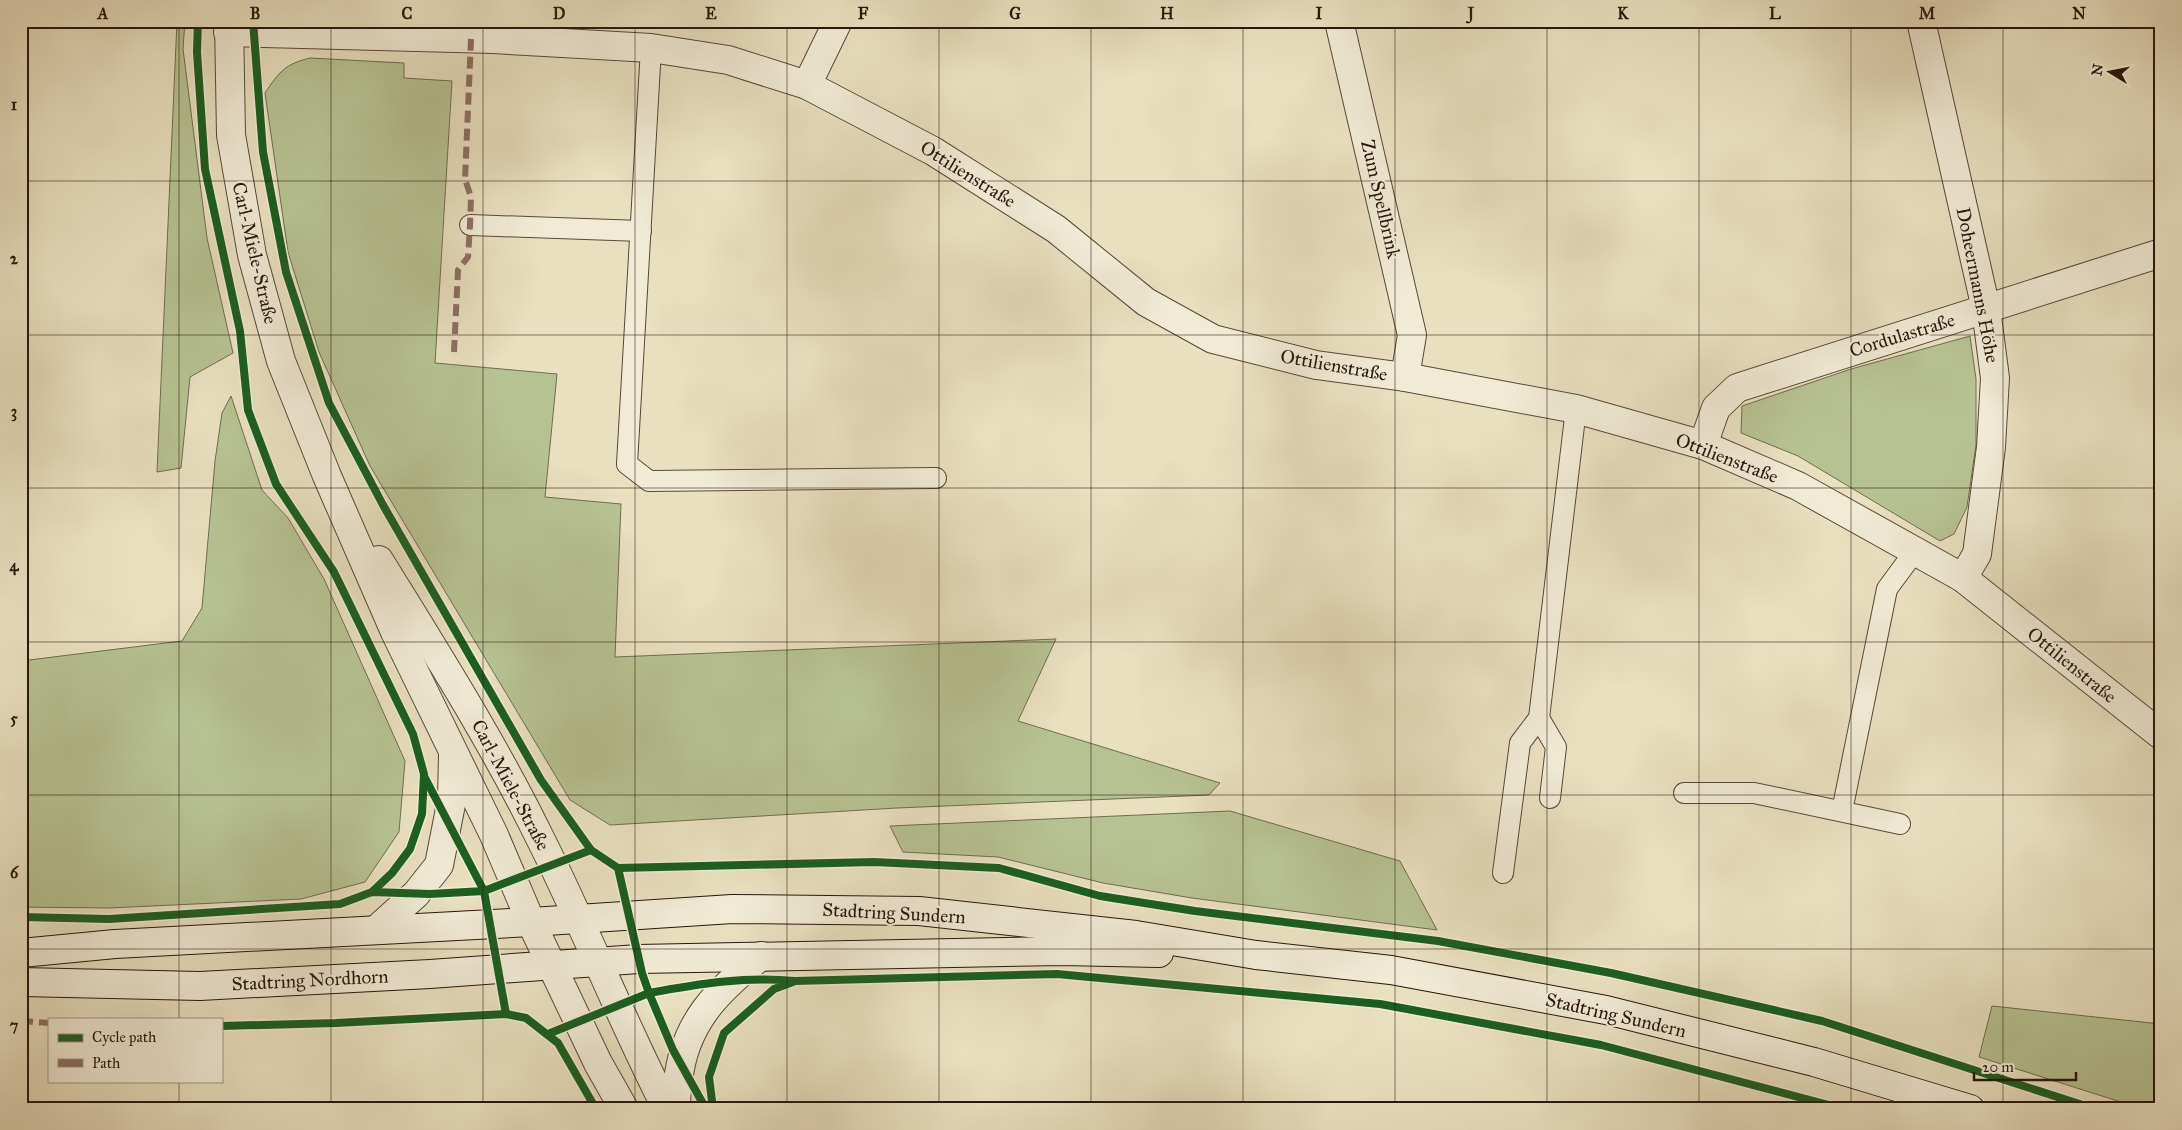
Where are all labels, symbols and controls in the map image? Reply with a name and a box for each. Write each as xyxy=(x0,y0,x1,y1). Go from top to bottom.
text: A xyxy=(97,4,109,23)
text: B xyxy=(250,4,260,23)
text: C xyxy=(402,4,413,23)
text: D xyxy=(553,4,566,23)
text: E xyxy=(705,4,717,23)
text: F xyxy=(858,4,869,23)
text: G xyxy=(1009,4,1021,23)
text: H xyxy=(1160,4,1174,23)
text: I xyxy=(1316,4,1323,23)
text: J xyxy=(1466,4,1475,24)
text: K xyxy=(1617,4,1629,23)
text: L xyxy=(1769,4,1781,23)
text: M xyxy=(1919,4,1936,23)
text: N xyxy=(2072,4,2086,23)
north arrow xyxy=(2084,48,2134,98)
text: N xyxy=(2088,62,2107,77)
text: 1 xyxy=(11,95,18,114)
street label: Ottilienstraße xyxy=(916,136,1020,212)
street label: Zum Spellbrink xyxy=(1356,137,1406,261)
street label: Carl-Miele-Straße xyxy=(227,180,283,326)
street label: Doheermanns Höhe xyxy=(1952,205,2004,365)
text: 2 xyxy=(10,249,19,268)
street label: Cordulastraße xyxy=(1846,308,1958,362)
street label: Ottilienstraße xyxy=(1279,344,1389,386)
text: 3 xyxy=(11,402,17,422)
street label: Ottilienstraße xyxy=(1672,428,1782,488)
text: 4 xyxy=(10,556,20,576)
street label: Ottilienstraße xyxy=(2023,622,2121,708)
text: 5 xyxy=(10,709,18,728)
street label: Carl-Miele-Straße xyxy=(467,716,555,854)
text: 6 xyxy=(10,863,19,882)
street label: Stadtring Sundern xyxy=(822,898,966,929)
street label: Stadtring Nordhorn xyxy=(231,964,389,997)
street label: Stadtring Sundern xyxy=(1543,988,1689,1043)
text: 7 xyxy=(10,1016,19,1035)
legend xyxy=(48,1018,222,1082)
text: Cycle path xyxy=(92,1028,157,1046)
scale bar xyxy=(1974,1050,2077,1082)
text: Path xyxy=(92,1054,121,1072)
text: 20 m xyxy=(1982,1058,2014,1076)

